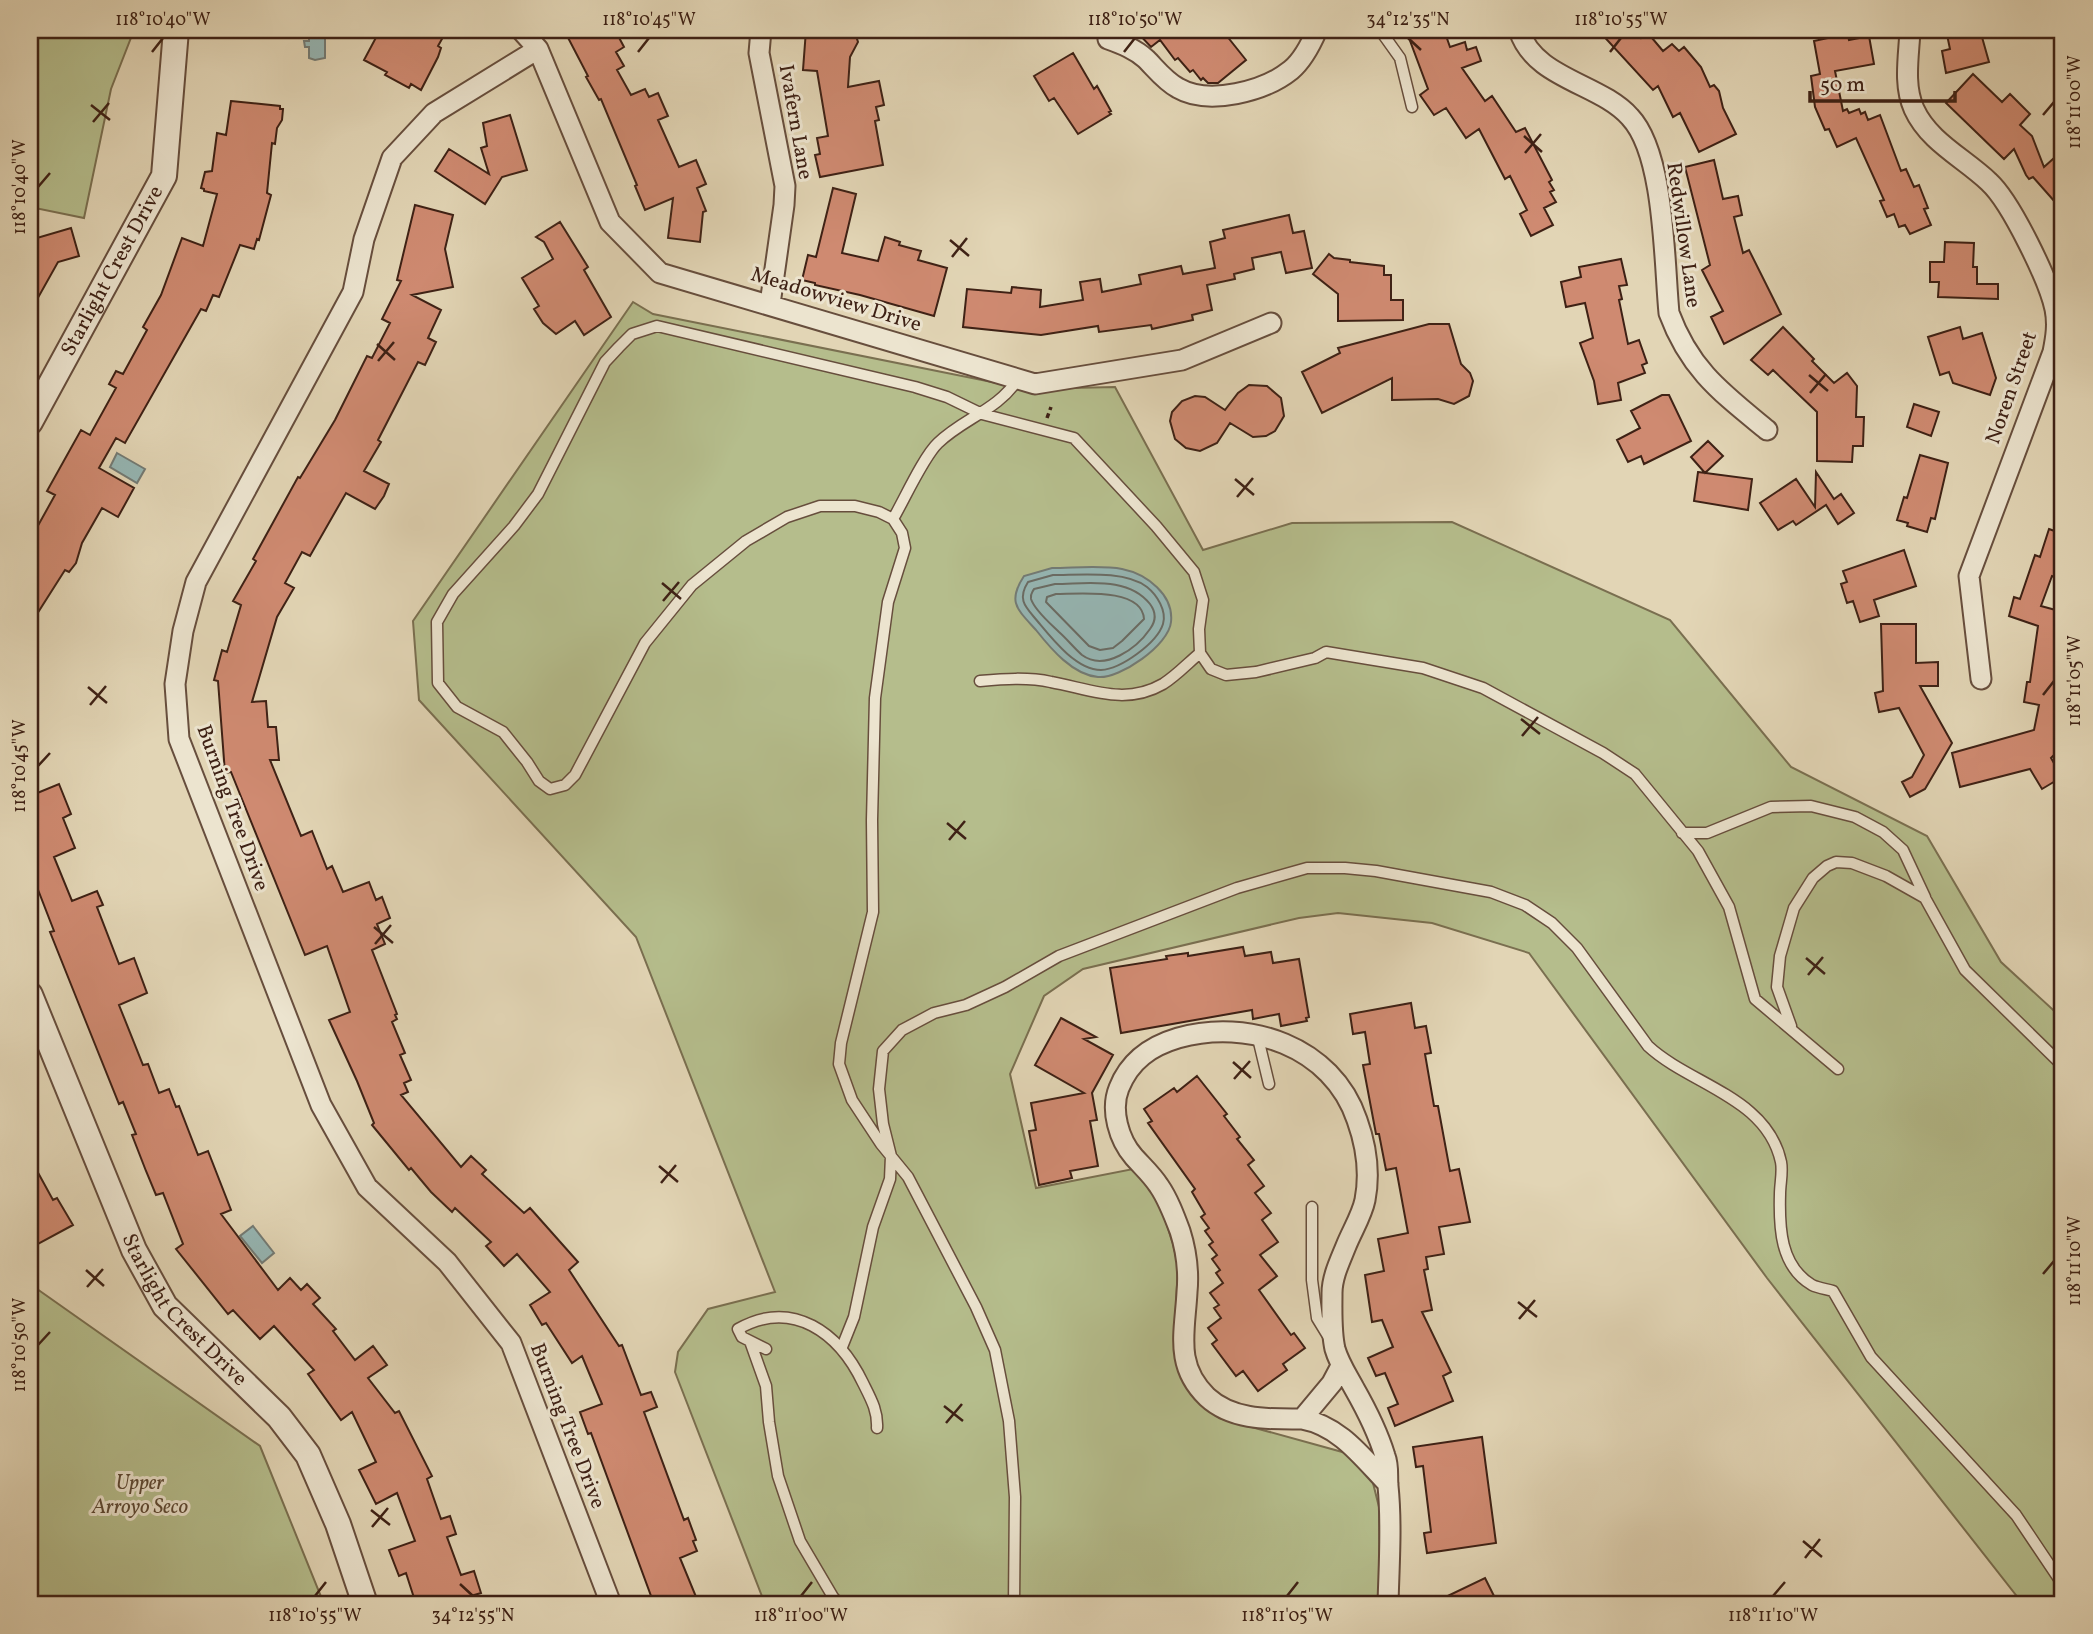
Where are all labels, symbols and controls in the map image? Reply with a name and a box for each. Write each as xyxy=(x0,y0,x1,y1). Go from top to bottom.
text: 118°10'40"W xyxy=(115,8,211,33)
text: 118°10'45"W xyxy=(602,8,696,33)
text: 118°10'50"W xyxy=(1088,8,1182,33)
text: 34°12'35"N xyxy=(1366,8,1450,33)
text: 118°10'55"W xyxy=(1574,8,1668,33)
text: 118°11'00"W xyxy=(2063,55,2088,149)
scale bar xyxy=(1810,60,1955,104)
street label: Ivafern Lane xyxy=(771,62,819,182)
text: 50 m xyxy=(1820,71,1865,100)
text: 118°10'40"W xyxy=(8,139,33,235)
street label: Redwillow Lane xyxy=(1658,161,1708,310)
street label: Starlight Crest Drive xyxy=(54,181,170,361)
street label: Meadowview Drive xyxy=(747,260,925,340)
street label: Noren Street xyxy=(1979,328,2045,448)
text: 118°11'05"W xyxy=(2063,635,2088,727)
text: 118°10'45"W xyxy=(8,719,33,813)
street label: Burning Tree Drive xyxy=(188,721,276,895)
text: 118°11'10"W xyxy=(2063,1216,2088,1306)
street label: Starlight Crest Drive xyxy=(114,1229,254,1393)
text: 118°10'50"W xyxy=(8,1298,33,1392)
street label: Burning Tree Drive xyxy=(522,1339,612,1513)
park label: Upper Arroyo Seco xyxy=(91,1469,188,1522)
text: 118°10'55"W xyxy=(268,1604,362,1629)
text: 34°12'55"N xyxy=(432,1604,514,1629)
text: 118°11'00"W xyxy=(754,1604,848,1629)
text: 118°11'05"W xyxy=(1241,1604,1333,1629)
text: 118°11'10"W xyxy=(1728,1604,1818,1629)

